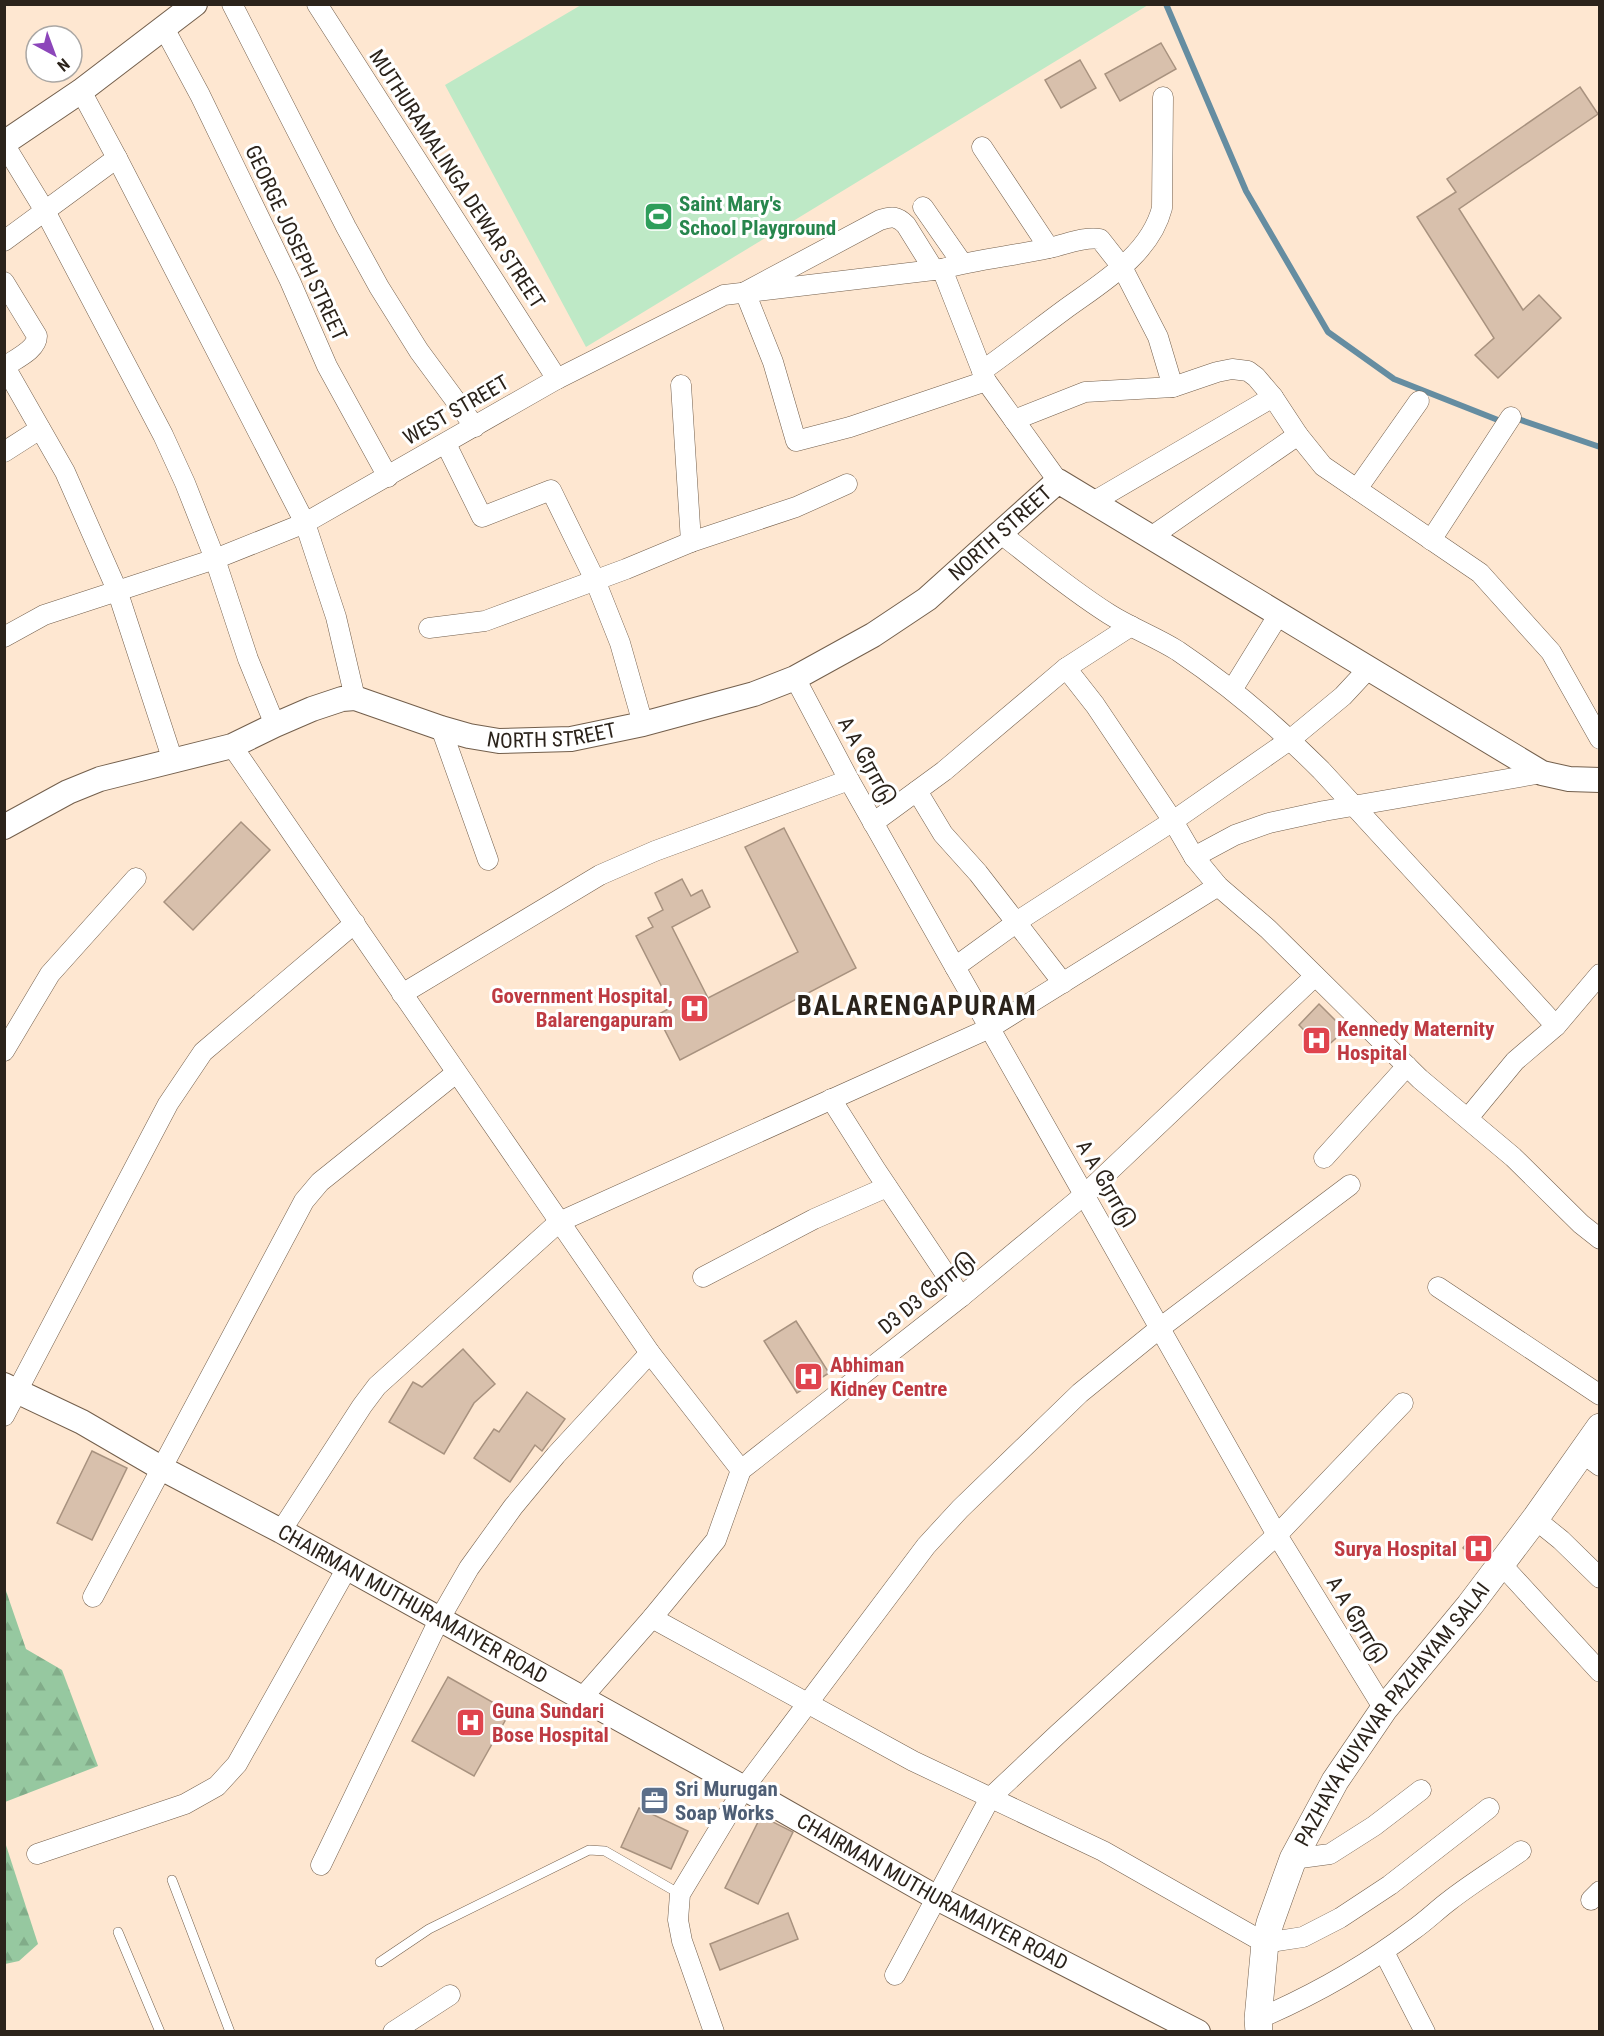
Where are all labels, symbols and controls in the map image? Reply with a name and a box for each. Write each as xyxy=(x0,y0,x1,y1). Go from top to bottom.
north arrow xyxy=(24,24,84,84)
street label: MUTHURAMALINGA DEWAR STREET xyxy=(364,45,550,313)
text: N xyxy=(54,55,73,75)
street label: GEORGE JOSEPH STREET xyxy=(240,141,352,345)
place label: Saint Mary's School Playground xyxy=(679,192,836,240)
sports icon: Saint Mary's School Playground xyxy=(642,200,674,232)
street label: WEST STREET xyxy=(399,370,513,450)
street label: NORTH STREET xyxy=(944,481,1056,585)
street label: A A ரோடு xyxy=(832,713,901,810)
street label: NORTH STREET xyxy=(485,718,618,753)
place label: Government Hospital, Balarengapuram xyxy=(491,984,673,1032)
district label: BALARENGAPURAM xyxy=(797,990,1037,1022)
hospital icon: Government Hospital, Balarengapuram xyxy=(678,992,710,1024)
place label: Kennedy Maternity Hospital xyxy=(1337,1017,1495,1065)
hospital icon: Kennedy Maternity Hospital xyxy=(1300,1025,1332,1057)
street label: A A ரோடு xyxy=(1071,1136,1141,1232)
street label: D3 D3 ரோடு xyxy=(874,1247,981,1340)
place label: Abhiman Kidney Centre xyxy=(830,1353,947,1401)
hospital icon: Abhiman Kidney Centre xyxy=(793,1361,825,1393)
street label: CHAIRMAN MUTHURAMAIYER ROAD xyxy=(274,1520,552,1689)
hospital icon: Surya Hospital xyxy=(1462,1533,1494,1565)
place label: Surya Hospital xyxy=(1334,1537,1457,1561)
street label: A A ரோடு xyxy=(1321,1572,1392,1668)
street label: PAZHAYA KUYAVAR PAZHAYAM SALAI xyxy=(1290,1578,1495,1850)
place label: Guna Sundari Bose Hospital xyxy=(492,1699,609,1747)
hospital icon: Guna Sundari Bose Hospital xyxy=(455,1707,487,1739)
place label: Sri Murugan Soap Works xyxy=(675,1777,778,1825)
office icon: Sri Murugan Soap Works xyxy=(638,1785,670,1817)
street label: CHAIRMAN MUTHURAMAIYER ROAD xyxy=(793,1809,1072,1975)

